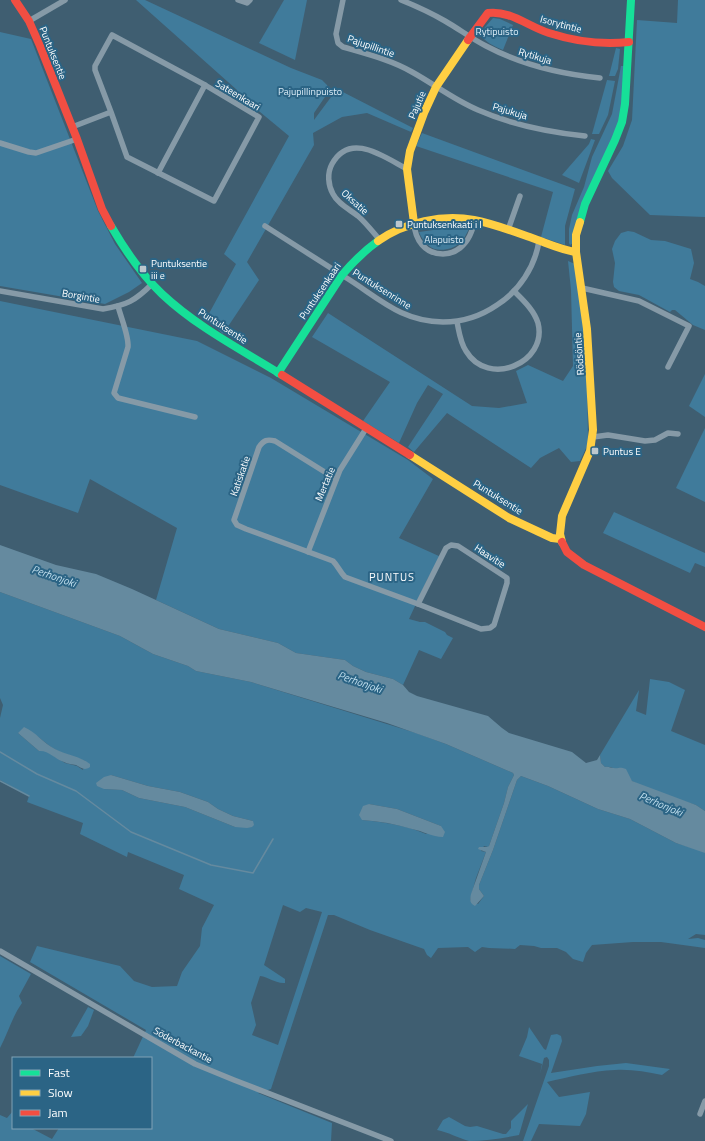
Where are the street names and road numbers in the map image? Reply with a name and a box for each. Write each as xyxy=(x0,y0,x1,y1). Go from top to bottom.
street label: Isorytintie xyxy=(539,11,583,37)
street label: Puntuksentie xyxy=(36,24,70,82)
street label: Pajupillintie xyxy=(346,31,396,61)
street label: Rytikuja xyxy=(517,44,553,68)
street label: Sateenkaari xyxy=(213,76,263,114)
street label: Pajutie xyxy=(404,89,430,121)
street label: Pajukuja xyxy=(491,99,529,123)
street label: Oksatie xyxy=(338,186,372,218)
street label: Puntuksenkaari xyxy=(295,260,345,322)
street label: Puntuksenrinne xyxy=(350,265,414,313)
street label: Borgintie xyxy=(61,285,101,307)
street label: Puntuksentie xyxy=(195,304,251,348)
street label: Rödsöntie xyxy=(570,332,588,376)
street label: Katiskatie xyxy=(226,454,254,498)
street label: Mertatie xyxy=(311,464,339,504)
street label: Puntuksentie xyxy=(470,476,526,518)
street label: Haavitie xyxy=(471,540,509,572)
street label: Söderbackantie xyxy=(151,1023,215,1067)

